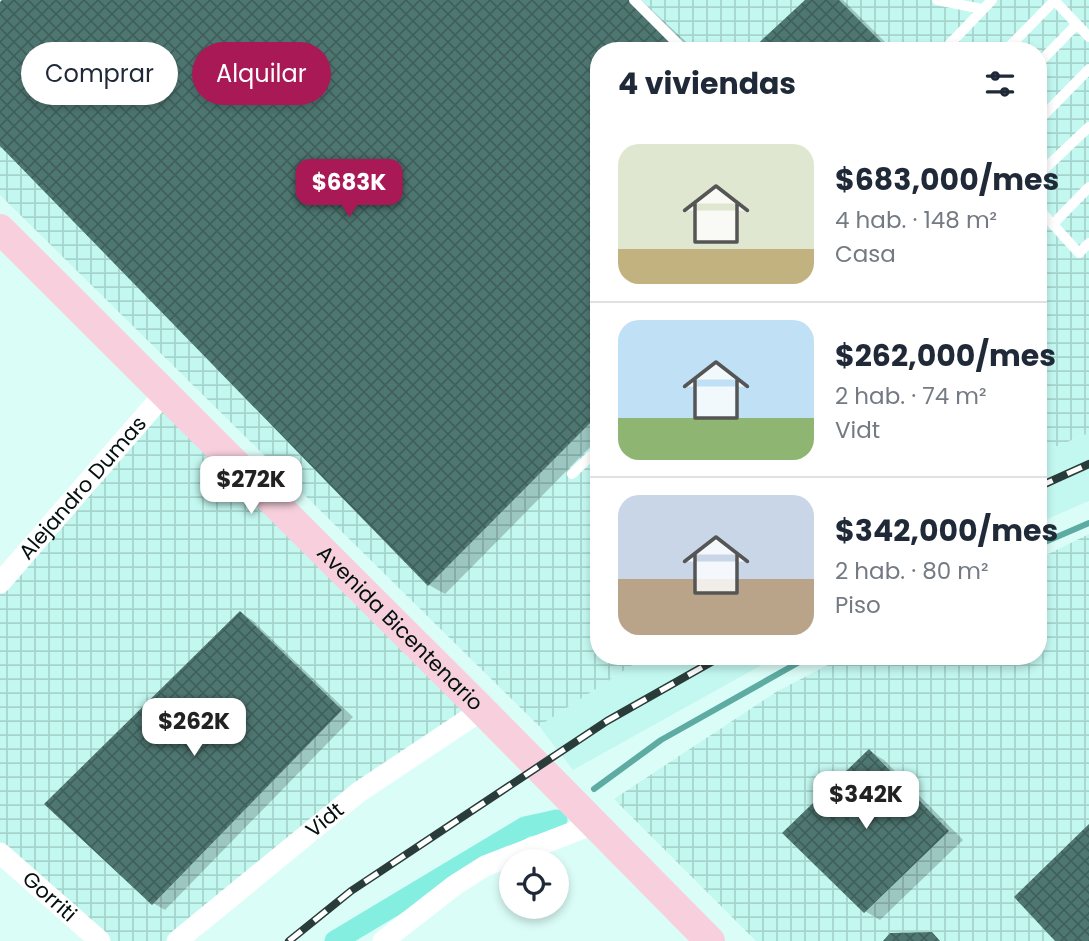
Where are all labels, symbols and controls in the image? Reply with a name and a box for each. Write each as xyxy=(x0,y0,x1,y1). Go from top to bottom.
chip: Comprar xyxy=(21,42,178,105)
chip: Alquilar xyxy=(192,42,331,105)
text: 4 viviendas xyxy=(618,62,796,105)
icon: filters xyxy=(981,65,1019,103)
text: $683,000/mes xyxy=(835,158,1059,201)
pin: $683K xyxy=(300,160,398,219)
text: $683K xyxy=(312,166,386,198)
icon: home xyxy=(674,172,758,256)
text: 4 hab. · 148 m² xyxy=(835,204,997,236)
text: Casa xyxy=(835,238,896,270)
text: $262,000/mes xyxy=(835,334,1056,377)
icon: home xyxy=(674,348,758,432)
text: 2 hab. · 74 m² xyxy=(835,380,987,412)
street label: Alejandro Dumas xyxy=(12,409,153,566)
text: Vidt xyxy=(835,414,880,446)
pin: $272K xyxy=(202,456,300,516)
text: $272K xyxy=(216,463,286,495)
text: $342,000/mes xyxy=(835,509,1058,552)
icon: home xyxy=(674,523,758,607)
street label: Avenida Bicentenario xyxy=(311,538,490,717)
text: 2 hab. · 80 m² xyxy=(835,555,989,587)
text: Piso xyxy=(835,589,881,621)
pin: $262K xyxy=(145,698,243,758)
text: $262K xyxy=(158,705,230,737)
pin: $342K xyxy=(817,772,915,831)
text: $342K xyxy=(829,778,903,810)
street label: Vidt xyxy=(299,795,350,844)
map controls xyxy=(499,849,569,919)
button: locate xyxy=(499,849,569,919)
street label: Gorriti xyxy=(16,864,83,928)

